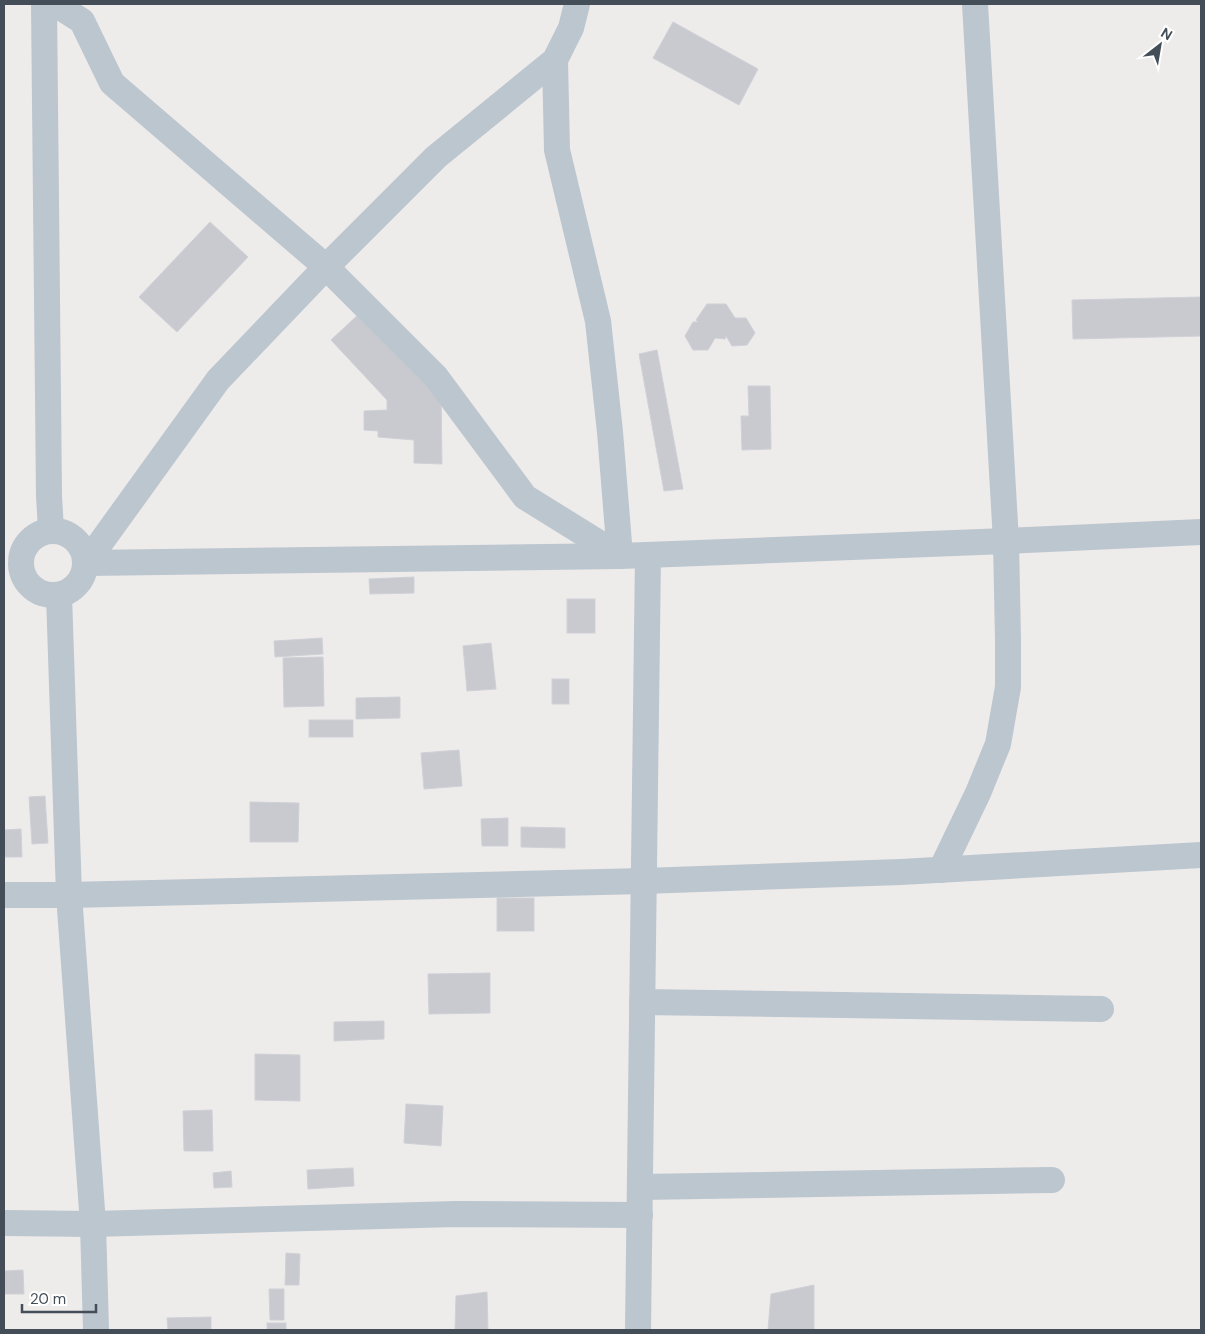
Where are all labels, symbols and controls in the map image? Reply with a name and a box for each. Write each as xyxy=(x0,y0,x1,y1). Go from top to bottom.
north arrow xyxy=(1135,20,1185,70)
text: N xyxy=(1158,24,1176,44)
scale bar xyxy=(22,1282,96,1314)
text: 20 m xyxy=(30,1289,66,1309)

